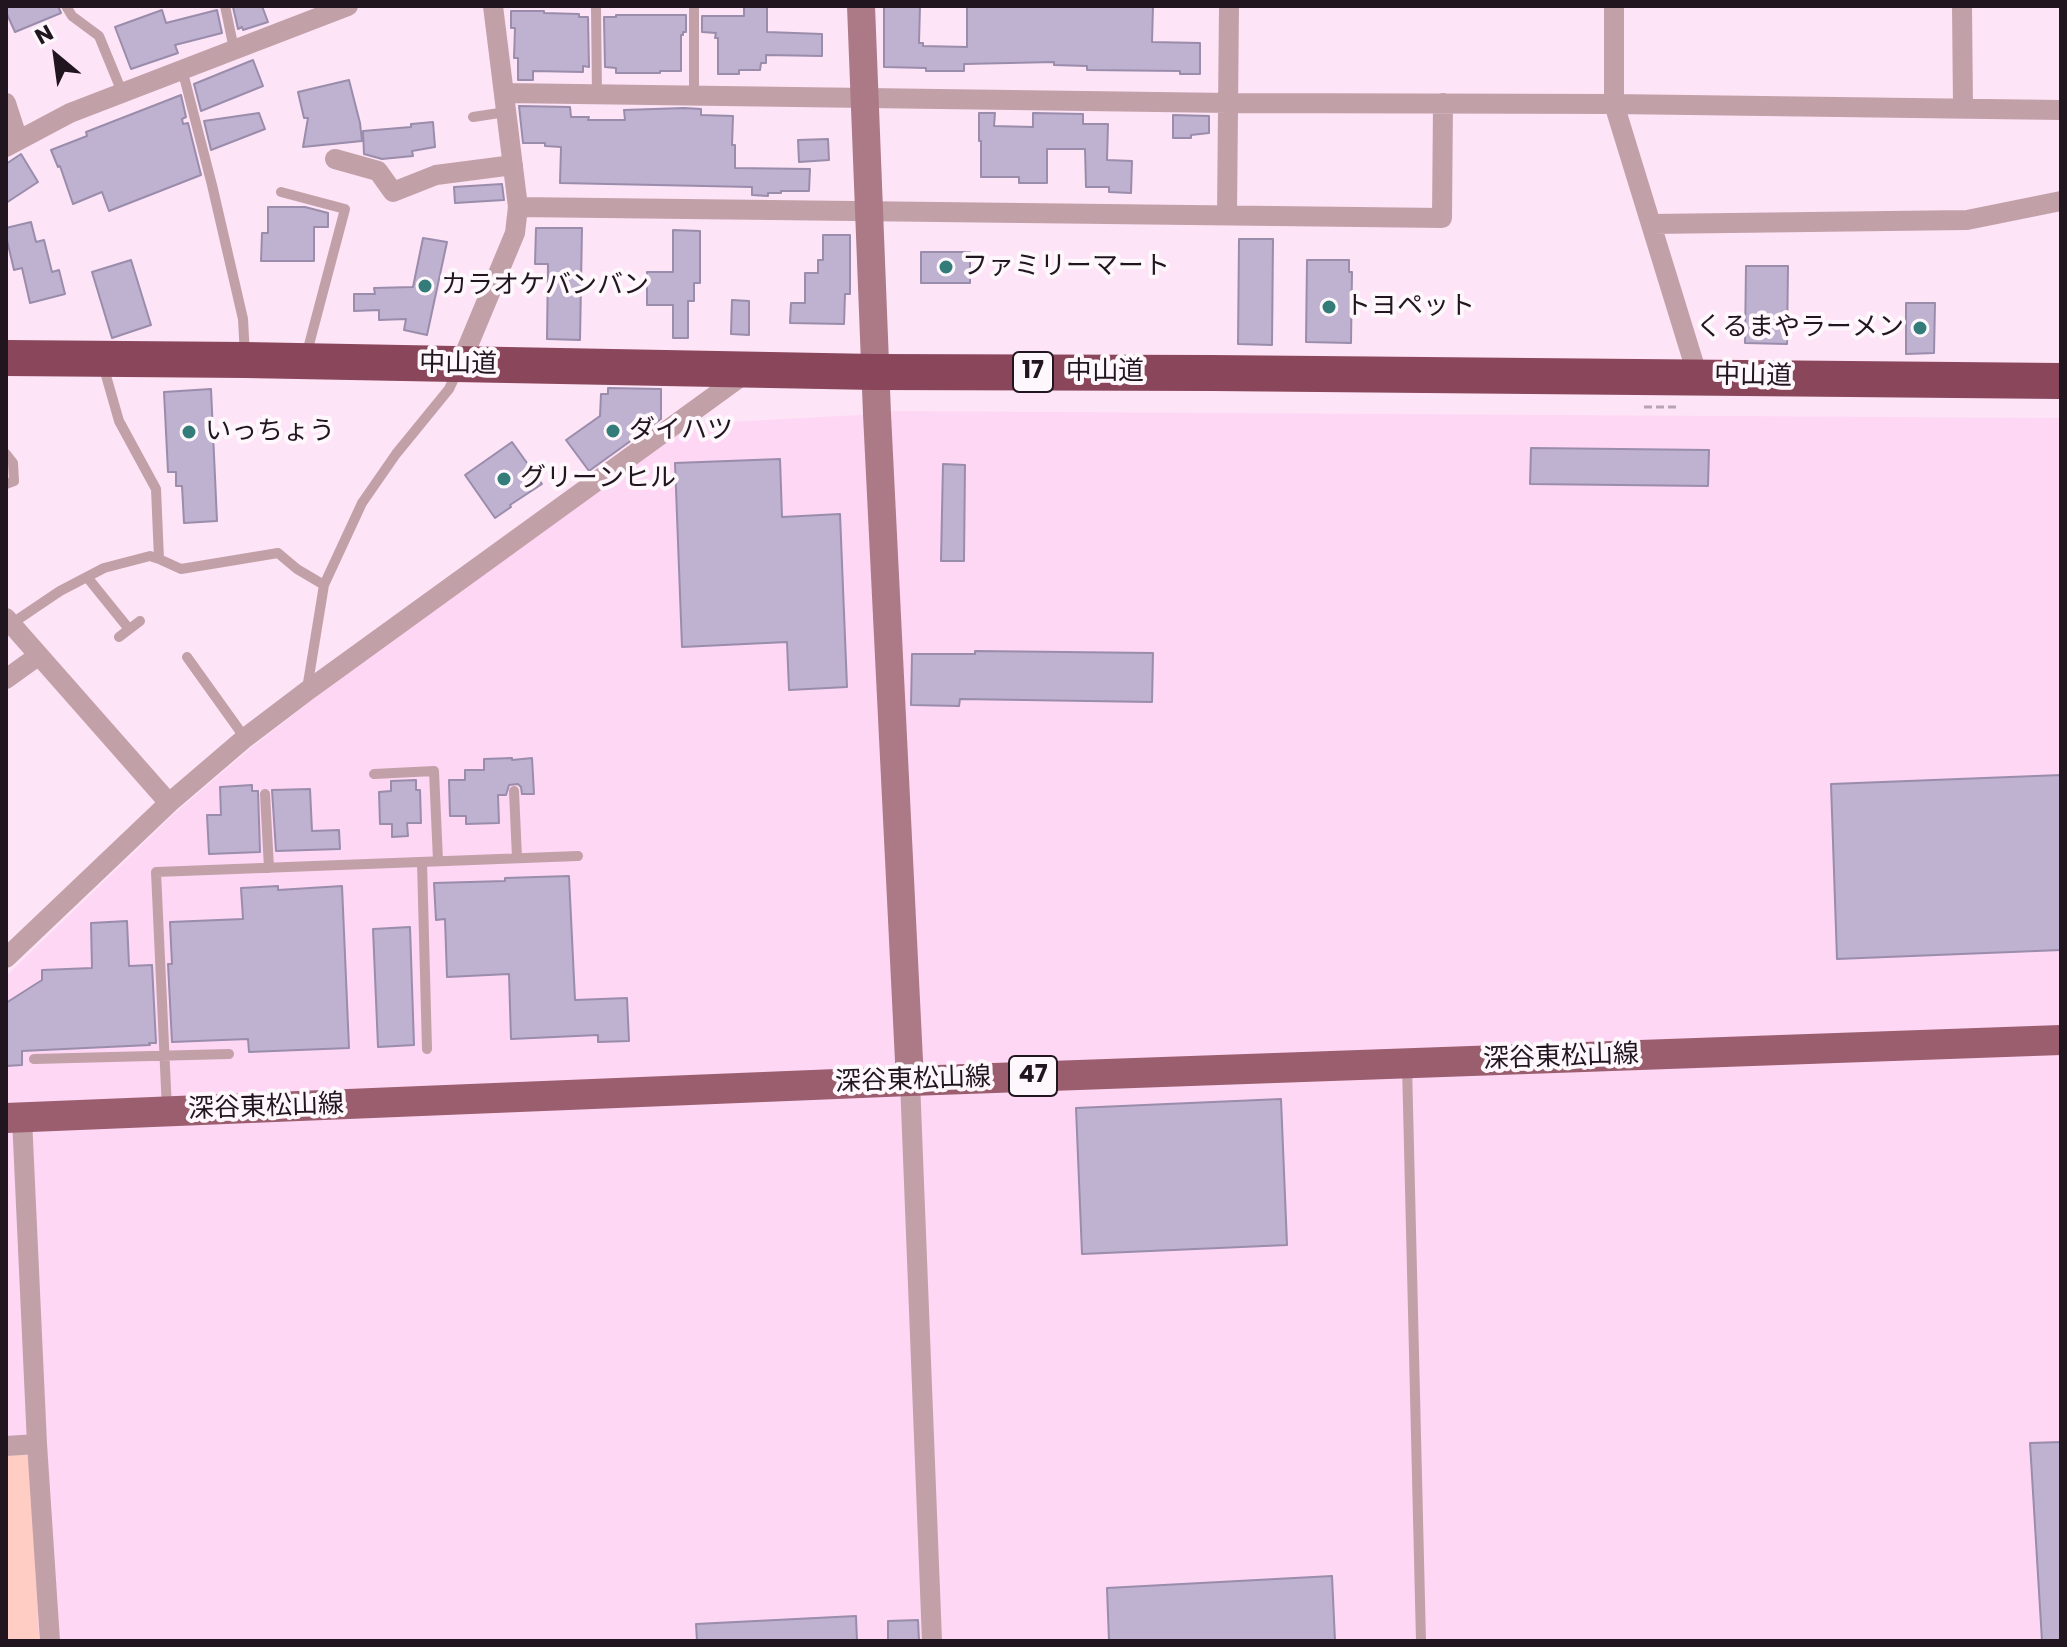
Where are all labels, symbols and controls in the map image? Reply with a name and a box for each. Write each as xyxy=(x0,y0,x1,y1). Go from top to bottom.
north arrow xyxy=(16,16,96,96)
text: N xyxy=(29,17,59,52)
place label: ファミリーマート xyxy=(962,251,1170,283)
marker: ファミリーマート xyxy=(937,258,955,276)
place label: カラオケバンバン xyxy=(441,270,649,302)
marker: カラオケバンバン xyxy=(416,277,434,295)
place label: トヨペット xyxy=(1345,291,1475,323)
marker: トヨペット xyxy=(1320,298,1338,316)
place label: くるまやラーメン xyxy=(1696,312,1904,344)
marker: くるまやラーメン xyxy=(1911,319,1929,337)
street label: 中山道 xyxy=(419,349,497,381)
road number: 17 xyxy=(1013,352,1053,392)
street label: 中山道 xyxy=(1066,356,1144,388)
street label: 中山道 xyxy=(1714,361,1792,393)
place label: ダイハツ xyxy=(629,415,733,447)
place label: いっちょう xyxy=(205,416,335,448)
marker: ダイハツ xyxy=(604,422,622,440)
marker: いっちょう xyxy=(180,423,198,441)
place label: グリーンヒル xyxy=(520,463,676,495)
marker: グリーンヒル xyxy=(495,470,513,488)
street label: 深谷東松山線 xyxy=(1483,1040,1639,1076)
road number: 47 xyxy=(1009,1056,1057,1096)
street label: 深谷東松山線 xyxy=(835,1063,991,1099)
street label: 深谷東松山線 xyxy=(188,1090,344,1126)

